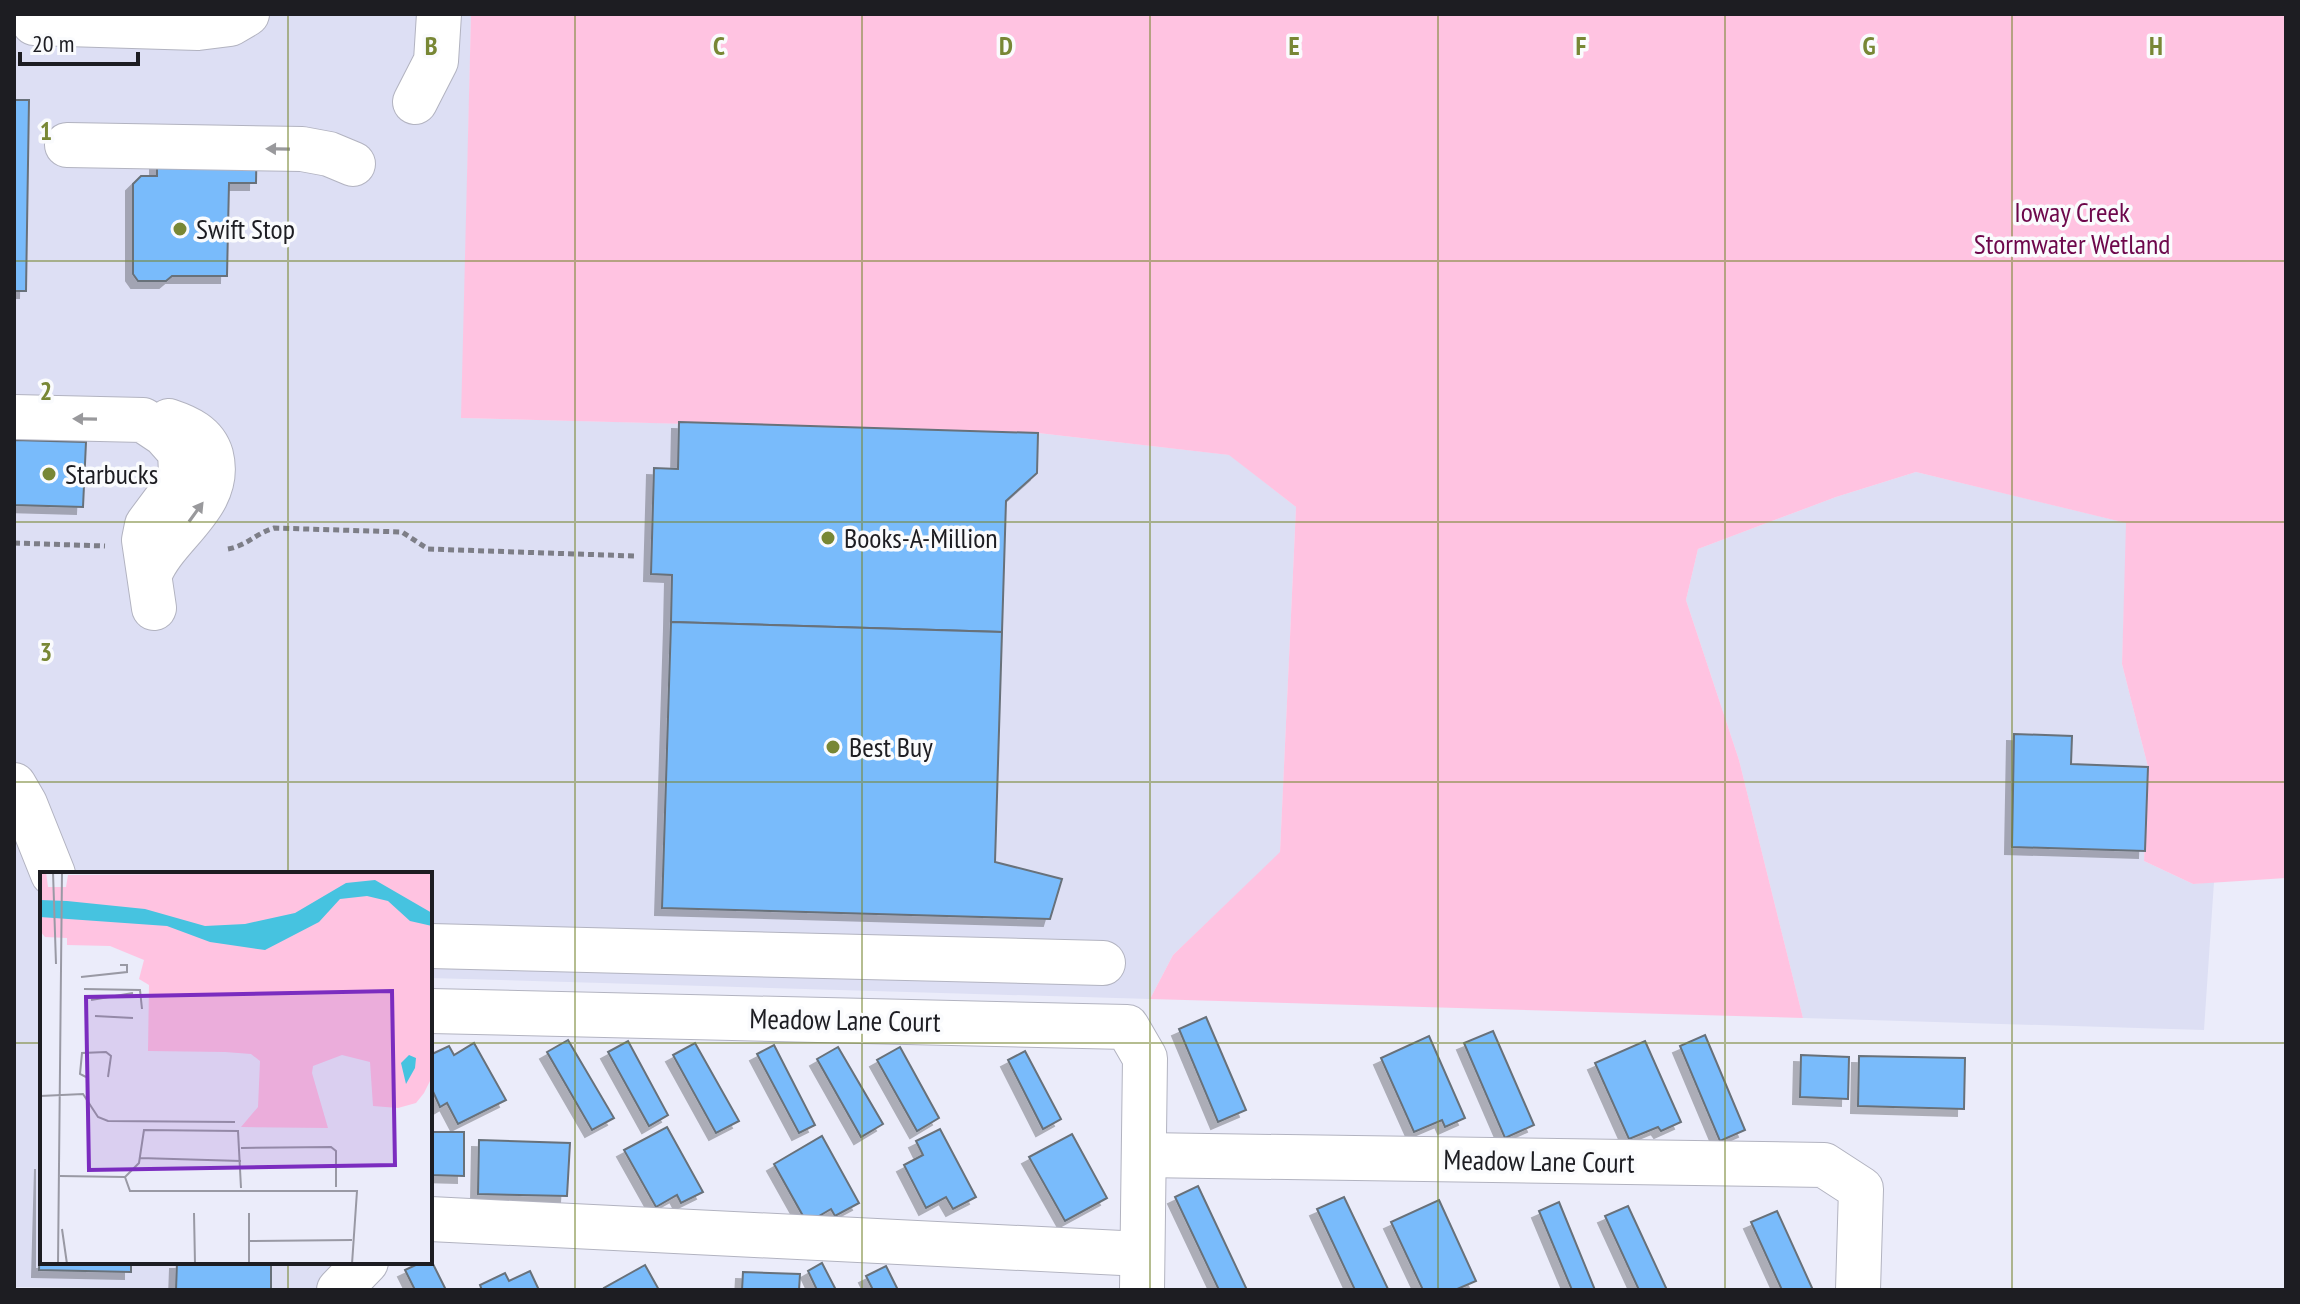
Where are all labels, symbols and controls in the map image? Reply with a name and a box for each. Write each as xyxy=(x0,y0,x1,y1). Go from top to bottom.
scale bar xyxy=(20,16,138,66)
text: 20 m xyxy=(32,28,74,59)
text: B xyxy=(425,29,438,62)
text: C xyxy=(713,29,725,62)
text: D xyxy=(999,29,1013,62)
text: E xyxy=(1288,29,1300,62)
text: F xyxy=(1576,29,1587,62)
text: G xyxy=(1862,29,1876,62)
text: H xyxy=(2149,29,2163,62)
text: 1 xyxy=(40,114,52,147)
one-way arrow xyxy=(265,143,290,155)
park label: Ioway Creek Stormwater Wetland xyxy=(1974,193,2170,262)
place label: Swift Stop xyxy=(196,210,295,247)
marker: Swift Stop xyxy=(171,220,189,238)
text: 2 xyxy=(40,374,52,407)
one-way arrow xyxy=(72,412,97,425)
place label: Starbucks xyxy=(65,455,158,492)
marker: Starbucks xyxy=(40,465,58,483)
one-way arrow xyxy=(187,502,203,522)
place label: Books-A-Million xyxy=(844,519,998,556)
marker: Books-A-Million xyxy=(819,529,837,547)
text: 3 xyxy=(40,635,52,668)
place label: Best Buy xyxy=(849,728,933,765)
marker: Best Buy xyxy=(824,738,842,756)
inset map xyxy=(40,872,432,1264)
street label: Meadow Lane Court xyxy=(749,999,941,1040)
street label: Meadow Lane Court xyxy=(1443,1140,1635,1181)

